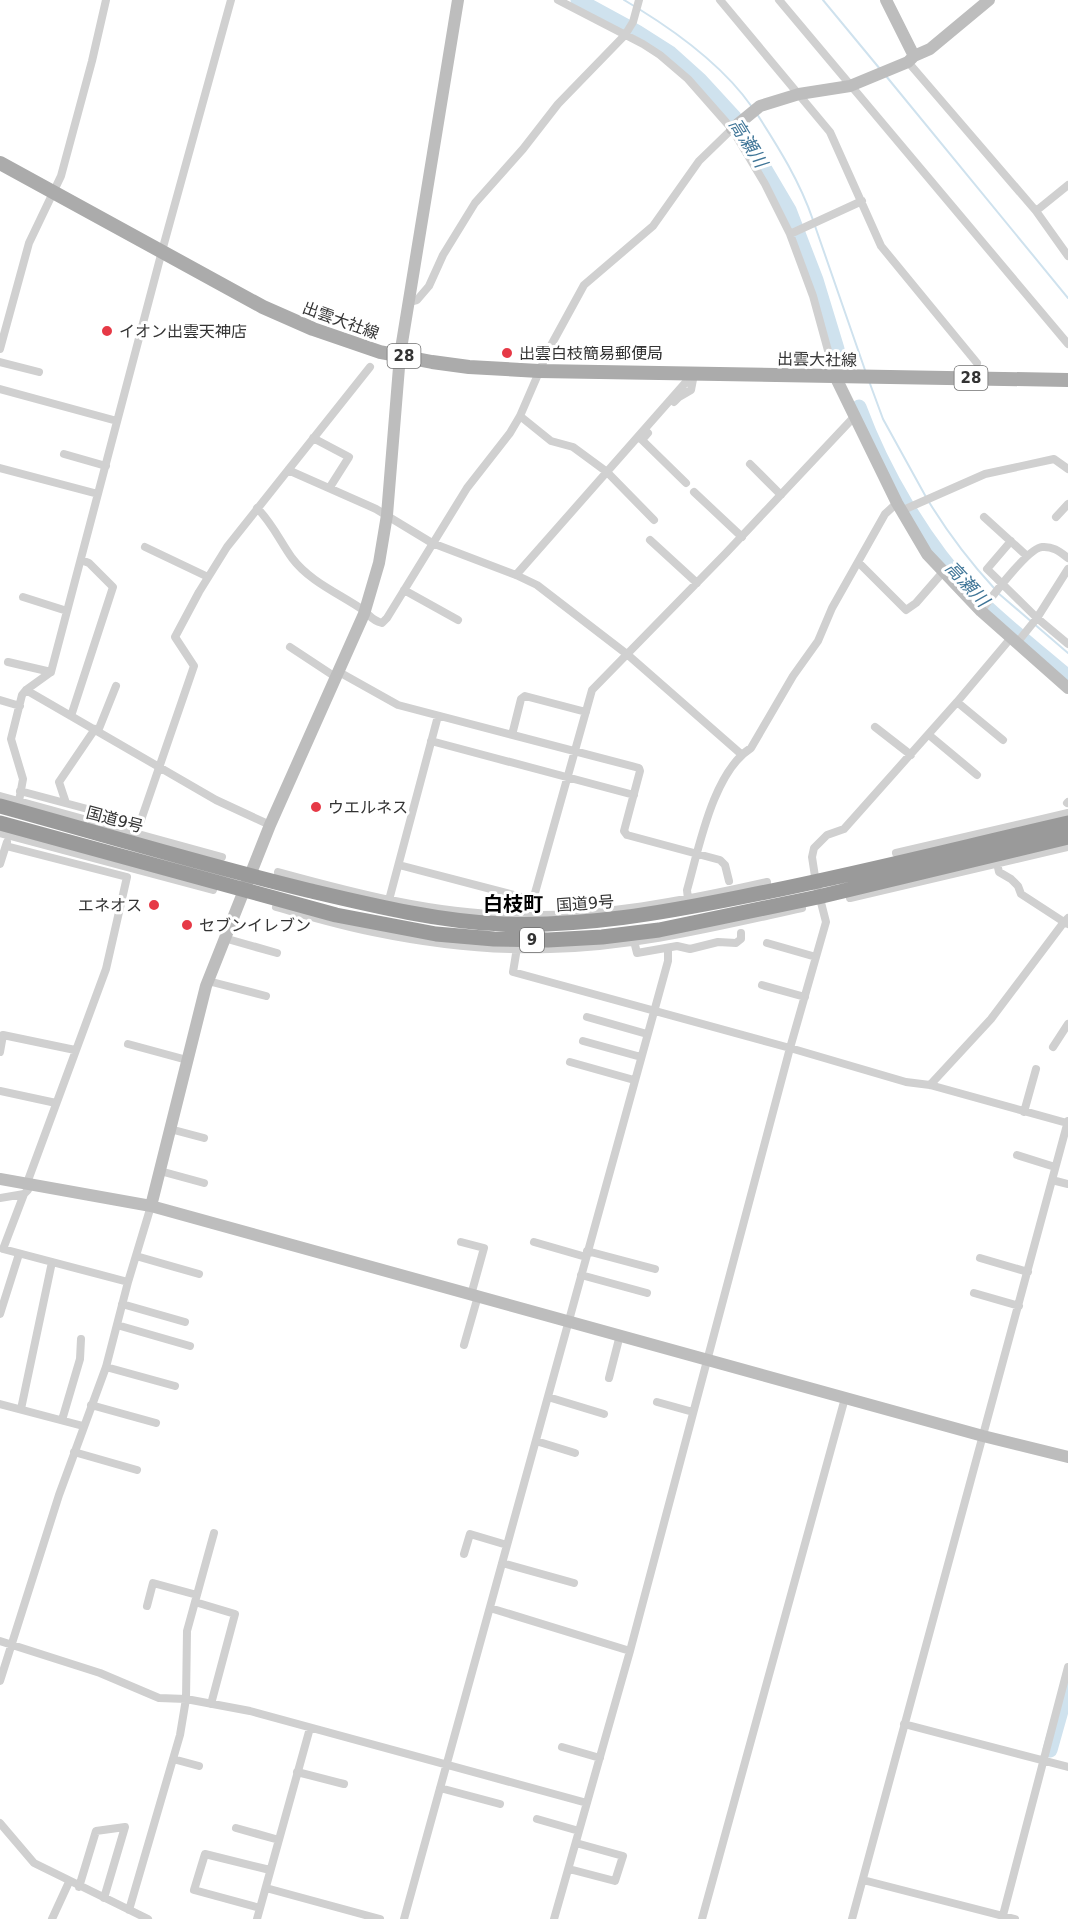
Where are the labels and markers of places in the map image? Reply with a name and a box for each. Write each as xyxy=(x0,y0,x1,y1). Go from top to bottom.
place label: イオン出雲天神店 xyxy=(119,322,247,341)
marker: イオン出雲天神店 xyxy=(100,324,114,338)
place label: 出雲白枝簡易郵便局 xyxy=(519,344,663,363)
marker: 出雲白枝簡易郵便局 xyxy=(500,346,514,360)
place label: ウエルネス xyxy=(328,798,408,817)
marker: ウエルネス xyxy=(309,800,323,814)
place label: エネオス xyxy=(78,896,142,915)
marker: エネオス xyxy=(147,898,161,912)
place label: セブンイレブン xyxy=(199,916,311,935)
marker: セブンイレブン xyxy=(180,918,194,932)

